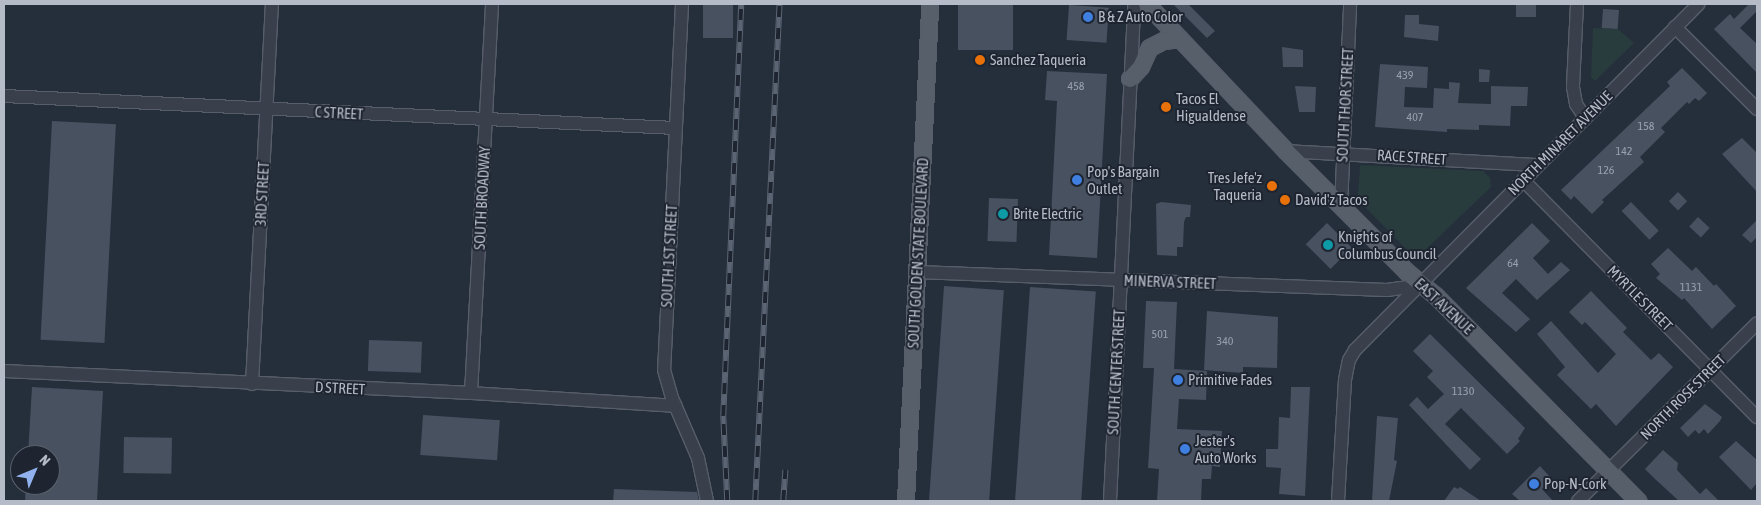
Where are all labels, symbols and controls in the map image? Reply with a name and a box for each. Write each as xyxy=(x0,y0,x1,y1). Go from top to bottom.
place label: B & Z Auto Color xyxy=(1098,8,1183,26)
marker: B & Z Auto Color xyxy=(1082,11,1094,23)
street label: SOUTH THOR STREET xyxy=(1333,47,1357,163)
place label: Sanchez Taqueria xyxy=(990,51,1086,69)
marker: Sanchez Taqueria xyxy=(974,54,986,66)
house number: 439 xyxy=(1397,69,1413,83)
house number: 458 xyxy=(1068,80,1084,94)
street label: NORTH MINARET AVENUE xyxy=(1504,87,1616,199)
place label: Tacos El Higualdense xyxy=(1176,89,1246,124)
marker: Tacos El Higualdense xyxy=(1160,101,1172,113)
street label: C STREET xyxy=(314,103,364,123)
house number: 407 xyxy=(1407,111,1423,125)
house number: 158 xyxy=(1638,120,1654,134)
house number: 142 xyxy=(1616,145,1632,159)
street label: SOUTH BROADWAY xyxy=(470,146,494,250)
street label: RACE STREET xyxy=(1377,146,1447,168)
street label: SOUTH GOLDEN STATE BOULEVARD xyxy=(904,157,932,349)
street label: 3RD STREET xyxy=(251,161,273,227)
place label: Pop's Bargain Outlet xyxy=(1087,162,1159,197)
house number: 126 xyxy=(1598,164,1614,178)
place label: Tres Jefe'z Taqueria xyxy=(1208,168,1262,203)
marker: Pop's Bargain Outlet xyxy=(1071,174,1083,186)
marker: Tres Jefe'z Taqueria xyxy=(1266,180,1278,192)
place label: David'z Tacos xyxy=(1295,191,1367,209)
marker: David'z Tacos xyxy=(1279,194,1291,206)
street label: SOUTH 1ST STREET xyxy=(657,204,681,308)
place label: Brite Electric xyxy=(1013,205,1081,223)
marker: Brite Electric xyxy=(997,208,1009,220)
place label: Knights of Columbus Council xyxy=(1338,227,1437,262)
marker: Knights of Columbus Council xyxy=(1322,239,1334,251)
house number: 64 xyxy=(1507,257,1519,271)
street label: MYRTLE STREET xyxy=(1604,262,1676,334)
street label: MINERVA STREET xyxy=(1123,271,1217,293)
street label: EAST AVENUE xyxy=(1411,274,1477,338)
house number: 1131 xyxy=(1680,281,1702,295)
street label: SOUTH CENTER STREET xyxy=(1104,309,1128,435)
house number: 501 xyxy=(1152,328,1168,342)
house number: 340 xyxy=(1217,335,1233,349)
street label: NORTH ROSE STREET xyxy=(1637,351,1729,443)
place label: Primitive Fades xyxy=(1188,371,1272,389)
marker: Primitive Fades xyxy=(1172,374,1184,386)
street label: D STREET xyxy=(314,378,366,398)
house number: 1130 xyxy=(1452,385,1474,399)
place label: Jester's Auto Works xyxy=(1195,431,1257,466)
marker: Jester's Auto Works xyxy=(1179,443,1191,455)
north arrow xyxy=(10,445,60,495)
text: N xyxy=(36,452,53,469)
place label: Pop-N-Cork xyxy=(1544,475,1607,493)
marker: Pop-N-Cork xyxy=(1528,478,1540,490)

